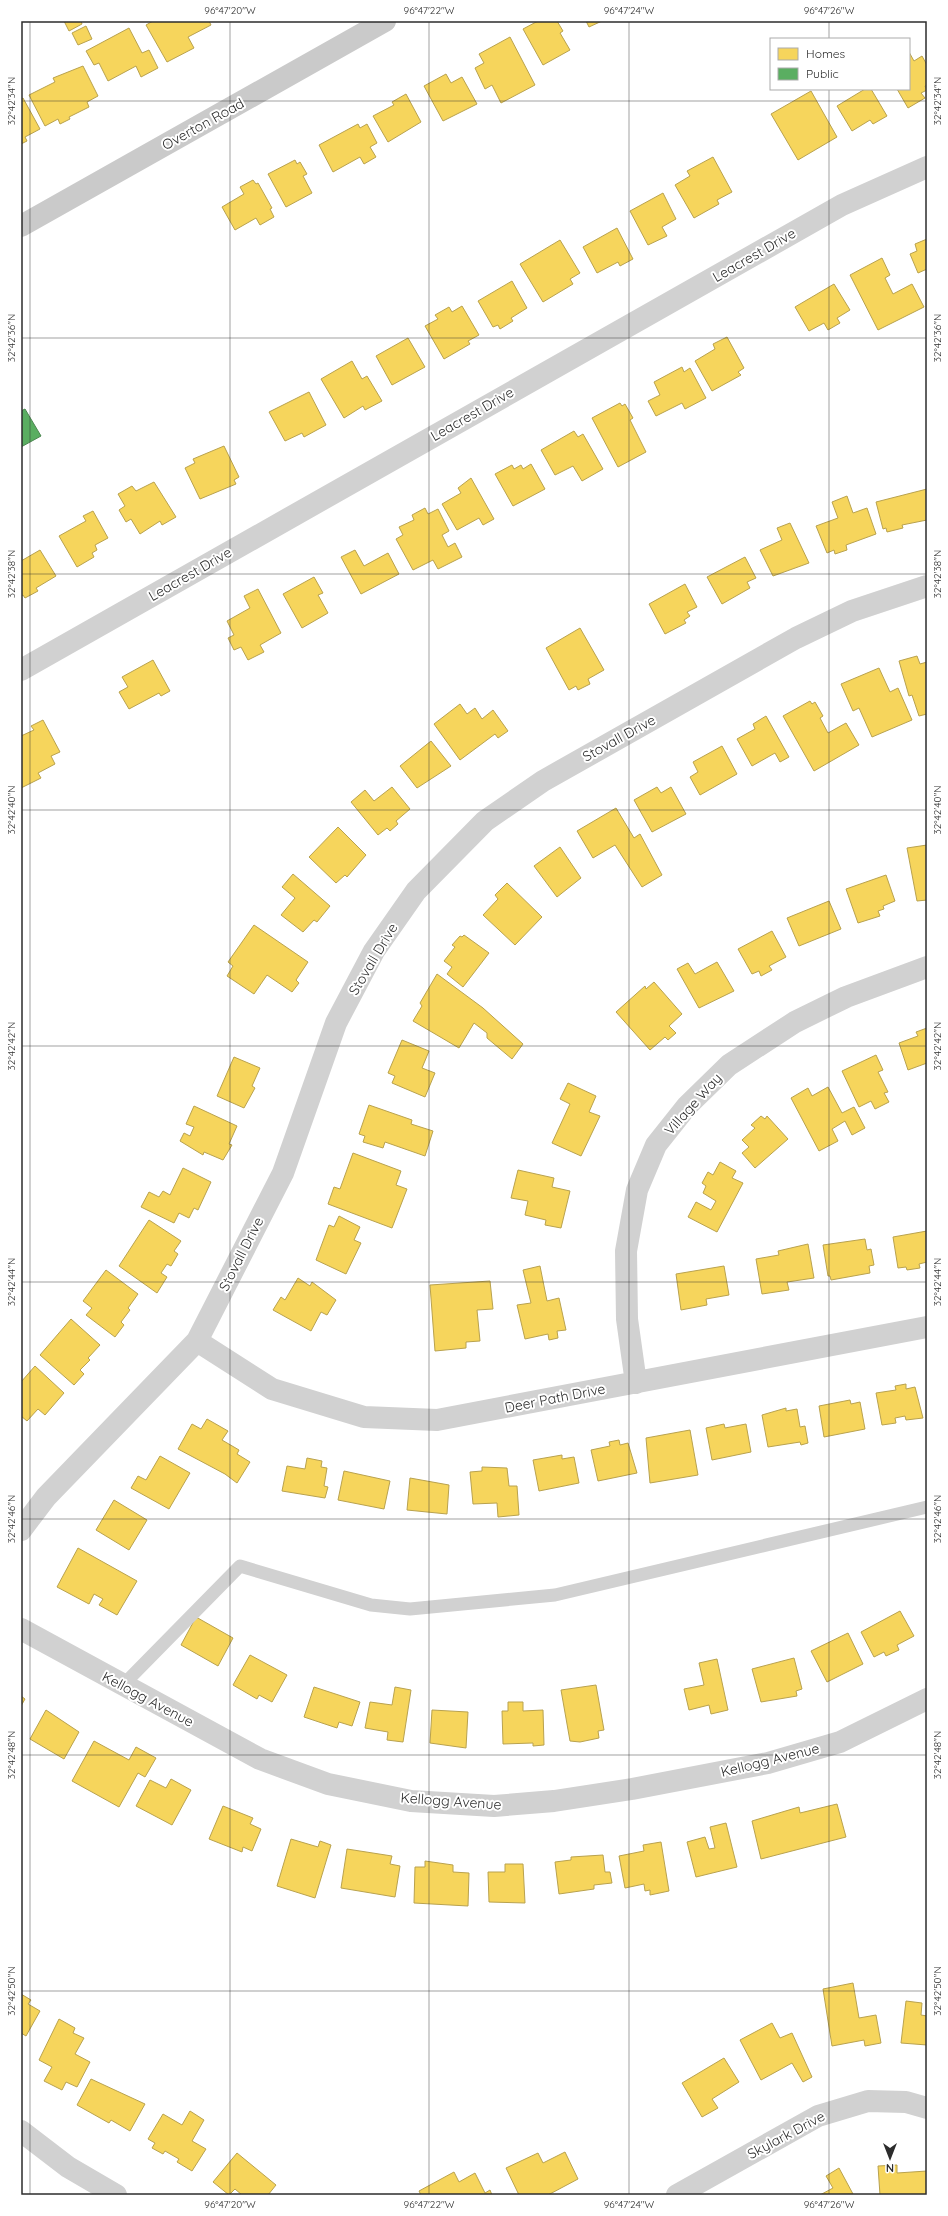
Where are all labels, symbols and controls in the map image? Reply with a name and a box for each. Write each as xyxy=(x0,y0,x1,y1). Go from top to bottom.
text: 96°47'20"W xyxy=(204,4,256,17)
text: 96°47'22"W xyxy=(404,4,455,17)
text: 96°47'24"W xyxy=(604,4,655,17)
text: 96°47'26"W xyxy=(804,4,855,17)
legend xyxy=(770,38,910,90)
text: Homes xyxy=(806,46,846,61)
text: Public xyxy=(806,66,839,81)
text: 32°42'34"N xyxy=(5,77,18,125)
text: 32°42'34"N xyxy=(931,77,944,125)
street label: Overton Road xyxy=(159,94,247,154)
street label: Leacrest Drive xyxy=(709,224,799,286)
text: 32°42'36"N xyxy=(5,314,18,362)
text: 32°42'36"N xyxy=(931,314,944,362)
street label: Leacrest Drive xyxy=(427,383,517,445)
street label: Leacrest Drive xyxy=(145,543,235,605)
text: 32°42'38"N xyxy=(5,550,18,598)
text: 32°42'38"N xyxy=(931,550,944,598)
street label: Stovall Drive xyxy=(579,711,659,765)
text: 32°42'40"N xyxy=(5,785,18,835)
text: 32°42'40"N xyxy=(931,785,944,835)
street label: Stovall Drive xyxy=(344,920,402,998)
text: 32°42'42"N xyxy=(5,1022,18,1070)
text: 32°42'42"N xyxy=(931,1022,944,1070)
street label: Village Way xyxy=(660,1069,726,1139)
street label: Stovall Drive xyxy=(215,1214,267,1294)
text: 32°42'44"N xyxy=(5,1258,18,1306)
text: 32°42'44"N xyxy=(931,1258,944,1306)
street label: Deer Path Drive xyxy=(503,1379,607,1417)
text: 32°42'46"N xyxy=(5,1495,18,1543)
text: 32°42'46"N xyxy=(931,1495,944,1543)
street label: Kellogg Avenue xyxy=(99,1667,197,1731)
text: 32°42'48"N xyxy=(5,1731,18,1779)
text: 32°42'48"N xyxy=(931,1731,944,1779)
street label: Kellogg Avenue xyxy=(719,1739,821,1781)
street label: Kellogg Avenue xyxy=(400,1788,502,1814)
text: 32°42'50"N xyxy=(5,1966,18,2016)
text: 32°42'50"N xyxy=(931,1966,944,2016)
street label: Skylark Drive xyxy=(744,2107,828,2163)
north arrow xyxy=(870,2138,910,2178)
text: N xyxy=(886,2161,894,2175)
text: 96°47'20"W xyxy=(204,2198,256,2211)
text: 96°47'22"W xyxy=(404,2198,455,2211)
text: 96°47'24"W xyxy=(604,2198,655,2211)
text: 96°47'26"W xyxy=(804,2198,855,2211)

